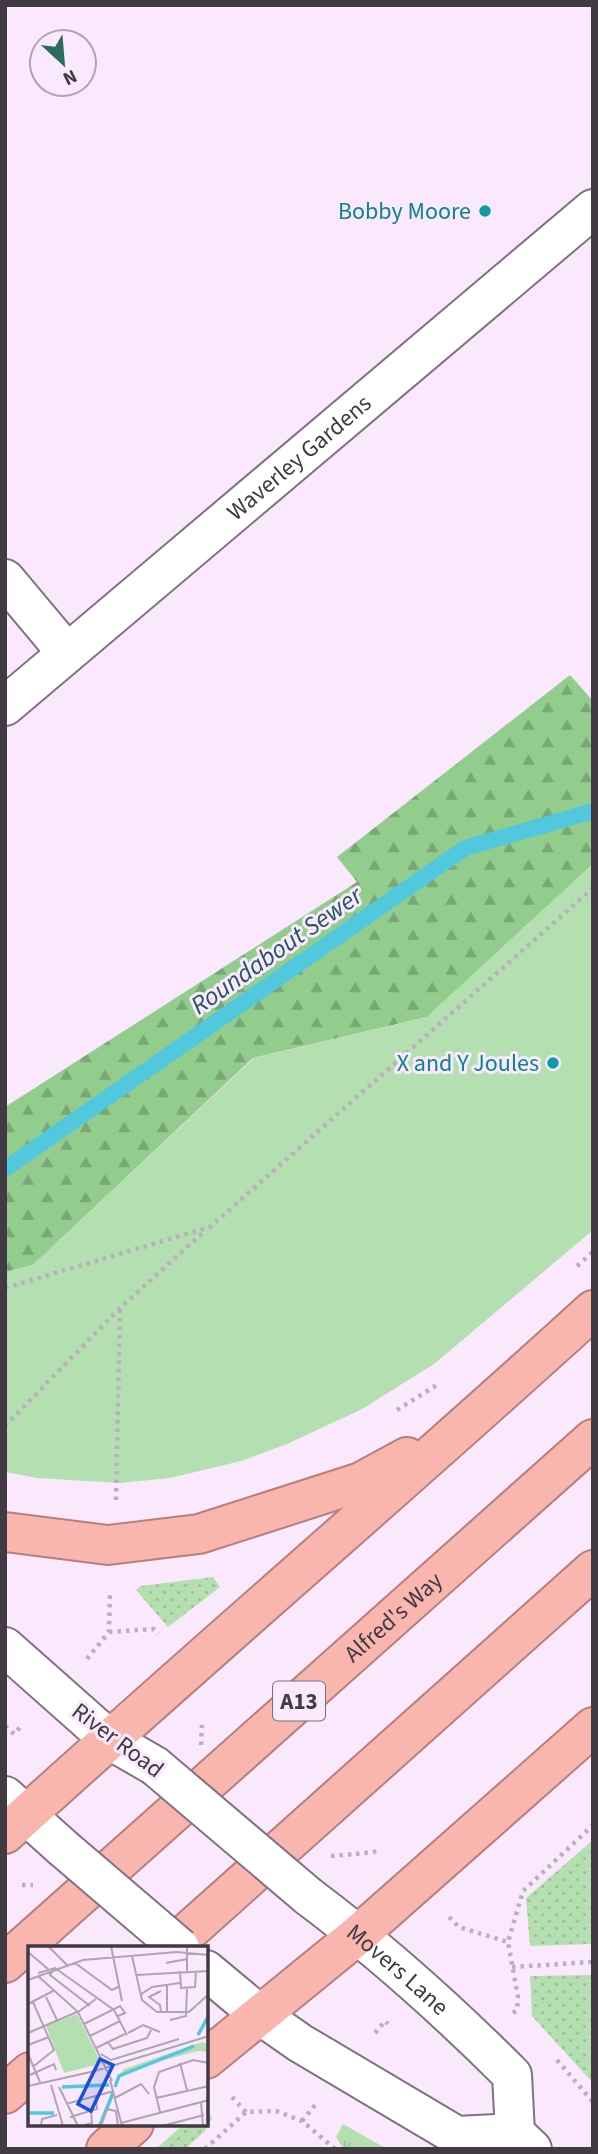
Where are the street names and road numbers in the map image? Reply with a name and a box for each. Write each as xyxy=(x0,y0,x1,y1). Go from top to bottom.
street label: Waverley Gardens xyxy=(219,387,379,529)
street label: Alfred's Way xyxy=(336,1564,451,1671)
road number: A13 xyxy=(273,1682,325,1720)
street label: River Road xyxy=(64,1694,171,1787)
street label: Movers Lane xyxy=(339,1915,456,2024)

